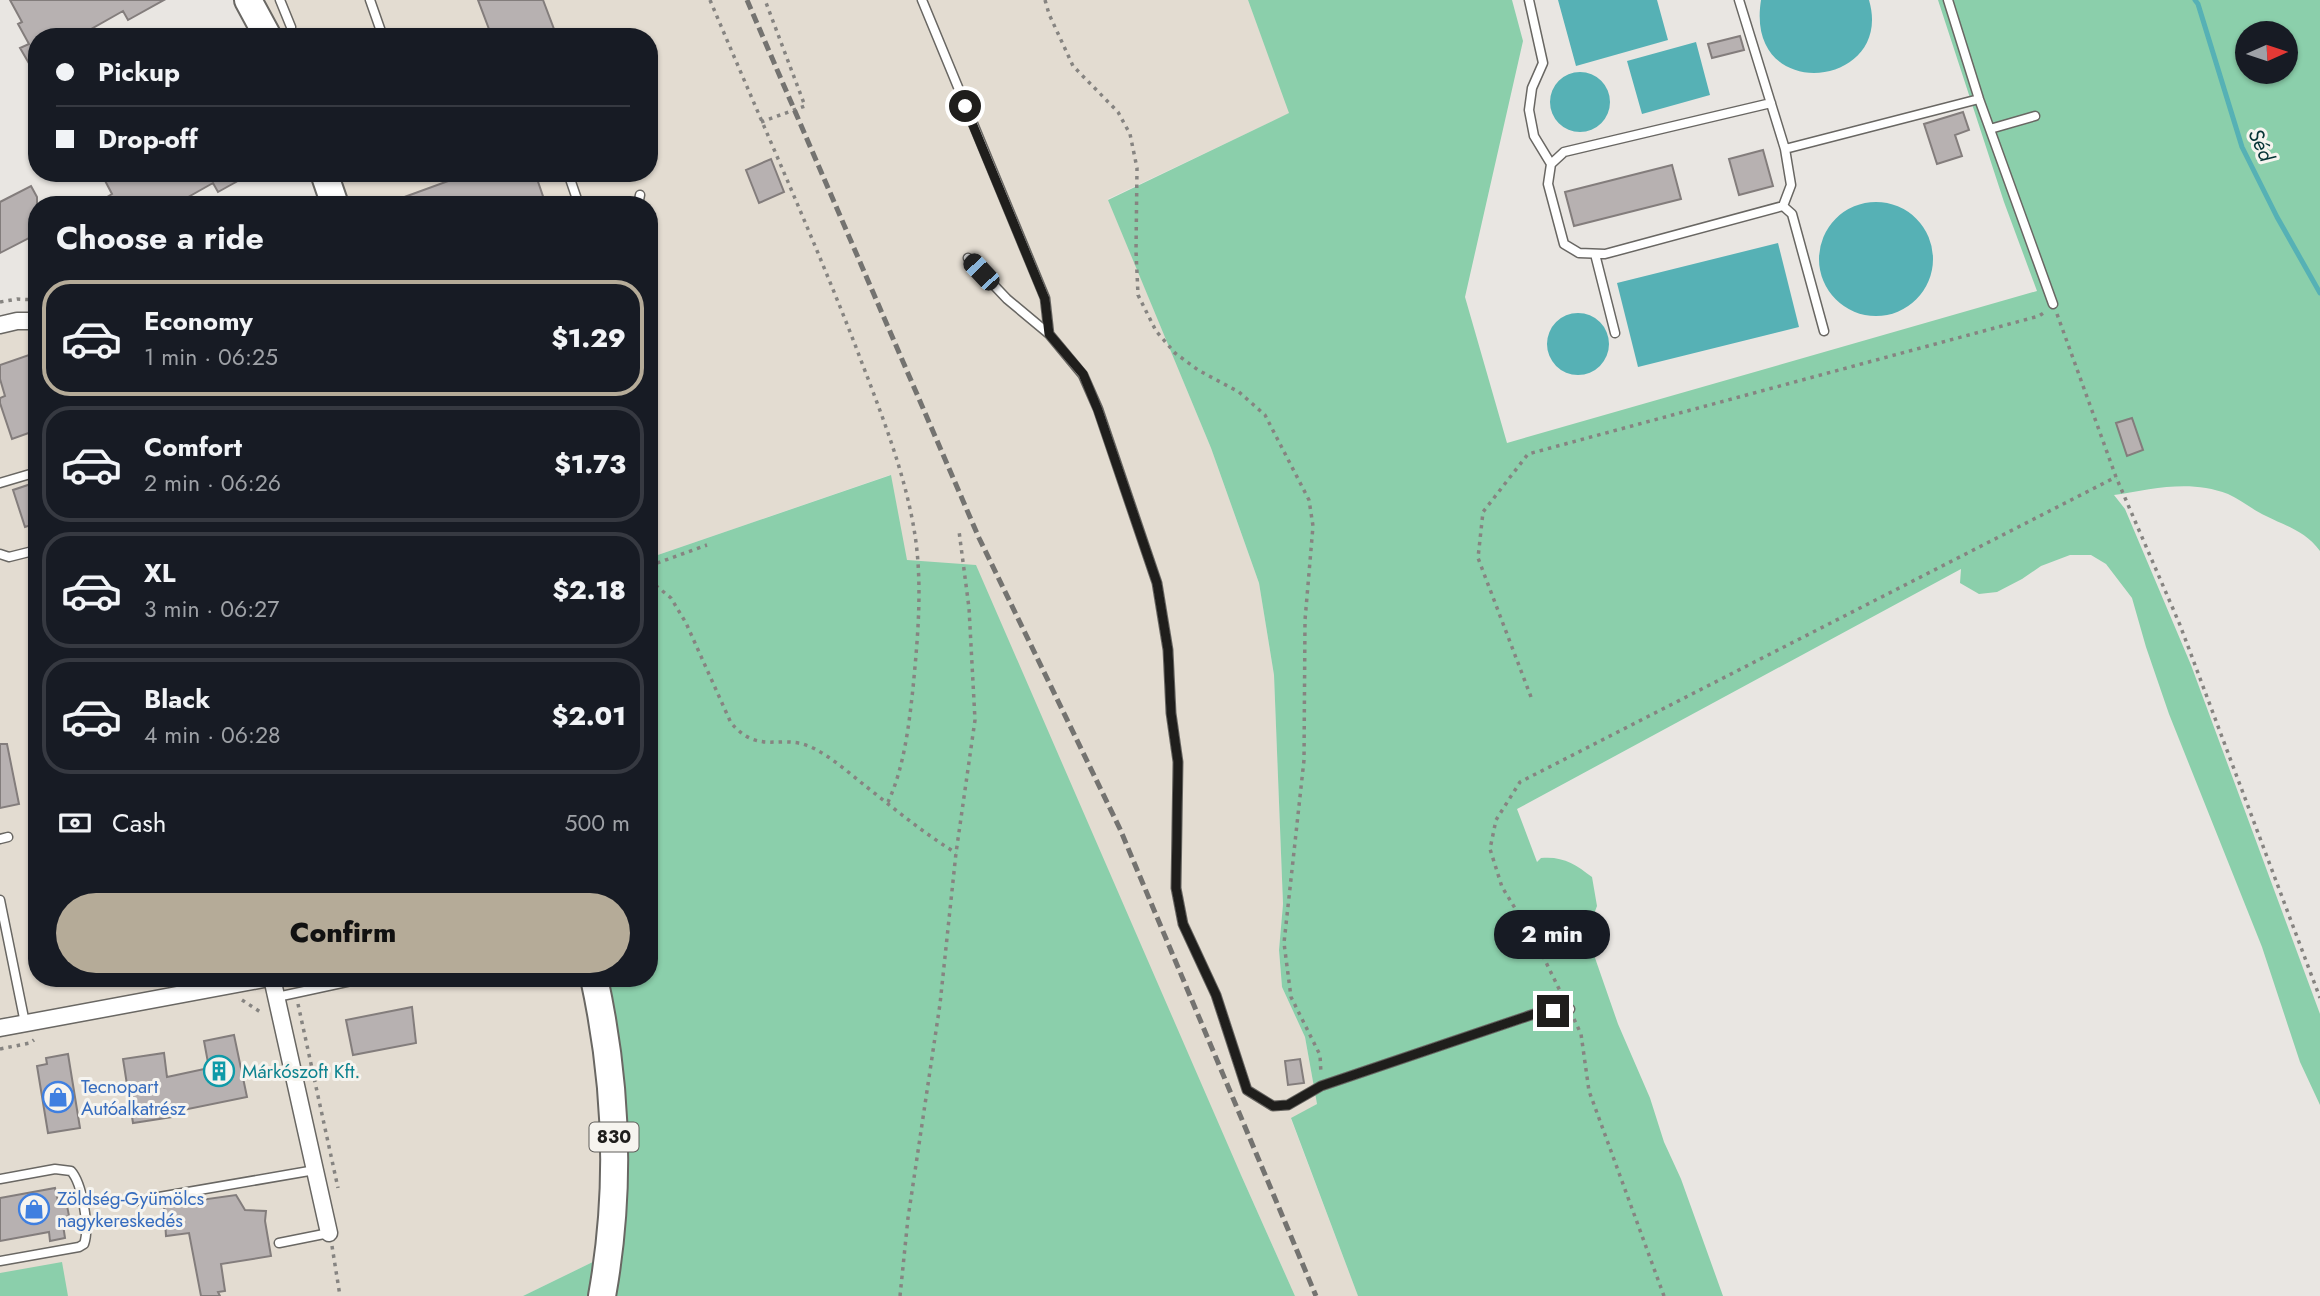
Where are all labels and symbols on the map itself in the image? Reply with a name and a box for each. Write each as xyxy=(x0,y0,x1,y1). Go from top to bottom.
north arrow xyxy=(2235,21,2298,84)
route start xyxy=(949,90,981,122)
water label: Séd xyxy=(2241,124,2282,168)
car xyxy=(959,249,1004,295)
callout: 2 min xyxy=(1495,909,1611,958)
route end xyxy=(1537,995,1569,1027)
building icon: Márkószoft Kft. xyxy=(202,1054,236,1088)
place label: Márkószoft Kft. xyxy=(242,1058,360,1085)
place label: Tecnopart Autóalkatrész xyxy=(81,1073,186,1122)
shop icon: Tecnopart Autóalkatrész xyxy=(41,1080,75,1114)
road number: 830 xyxy=(590,1122,638,1152)
place label: Zöldség-Gyümölcs nagykereskedés xyxy=(57,1185,205,1234)
shop icon: Zöldség-Gyümölcs nagykereskedés xyxy=(17,1192,51,1226)

